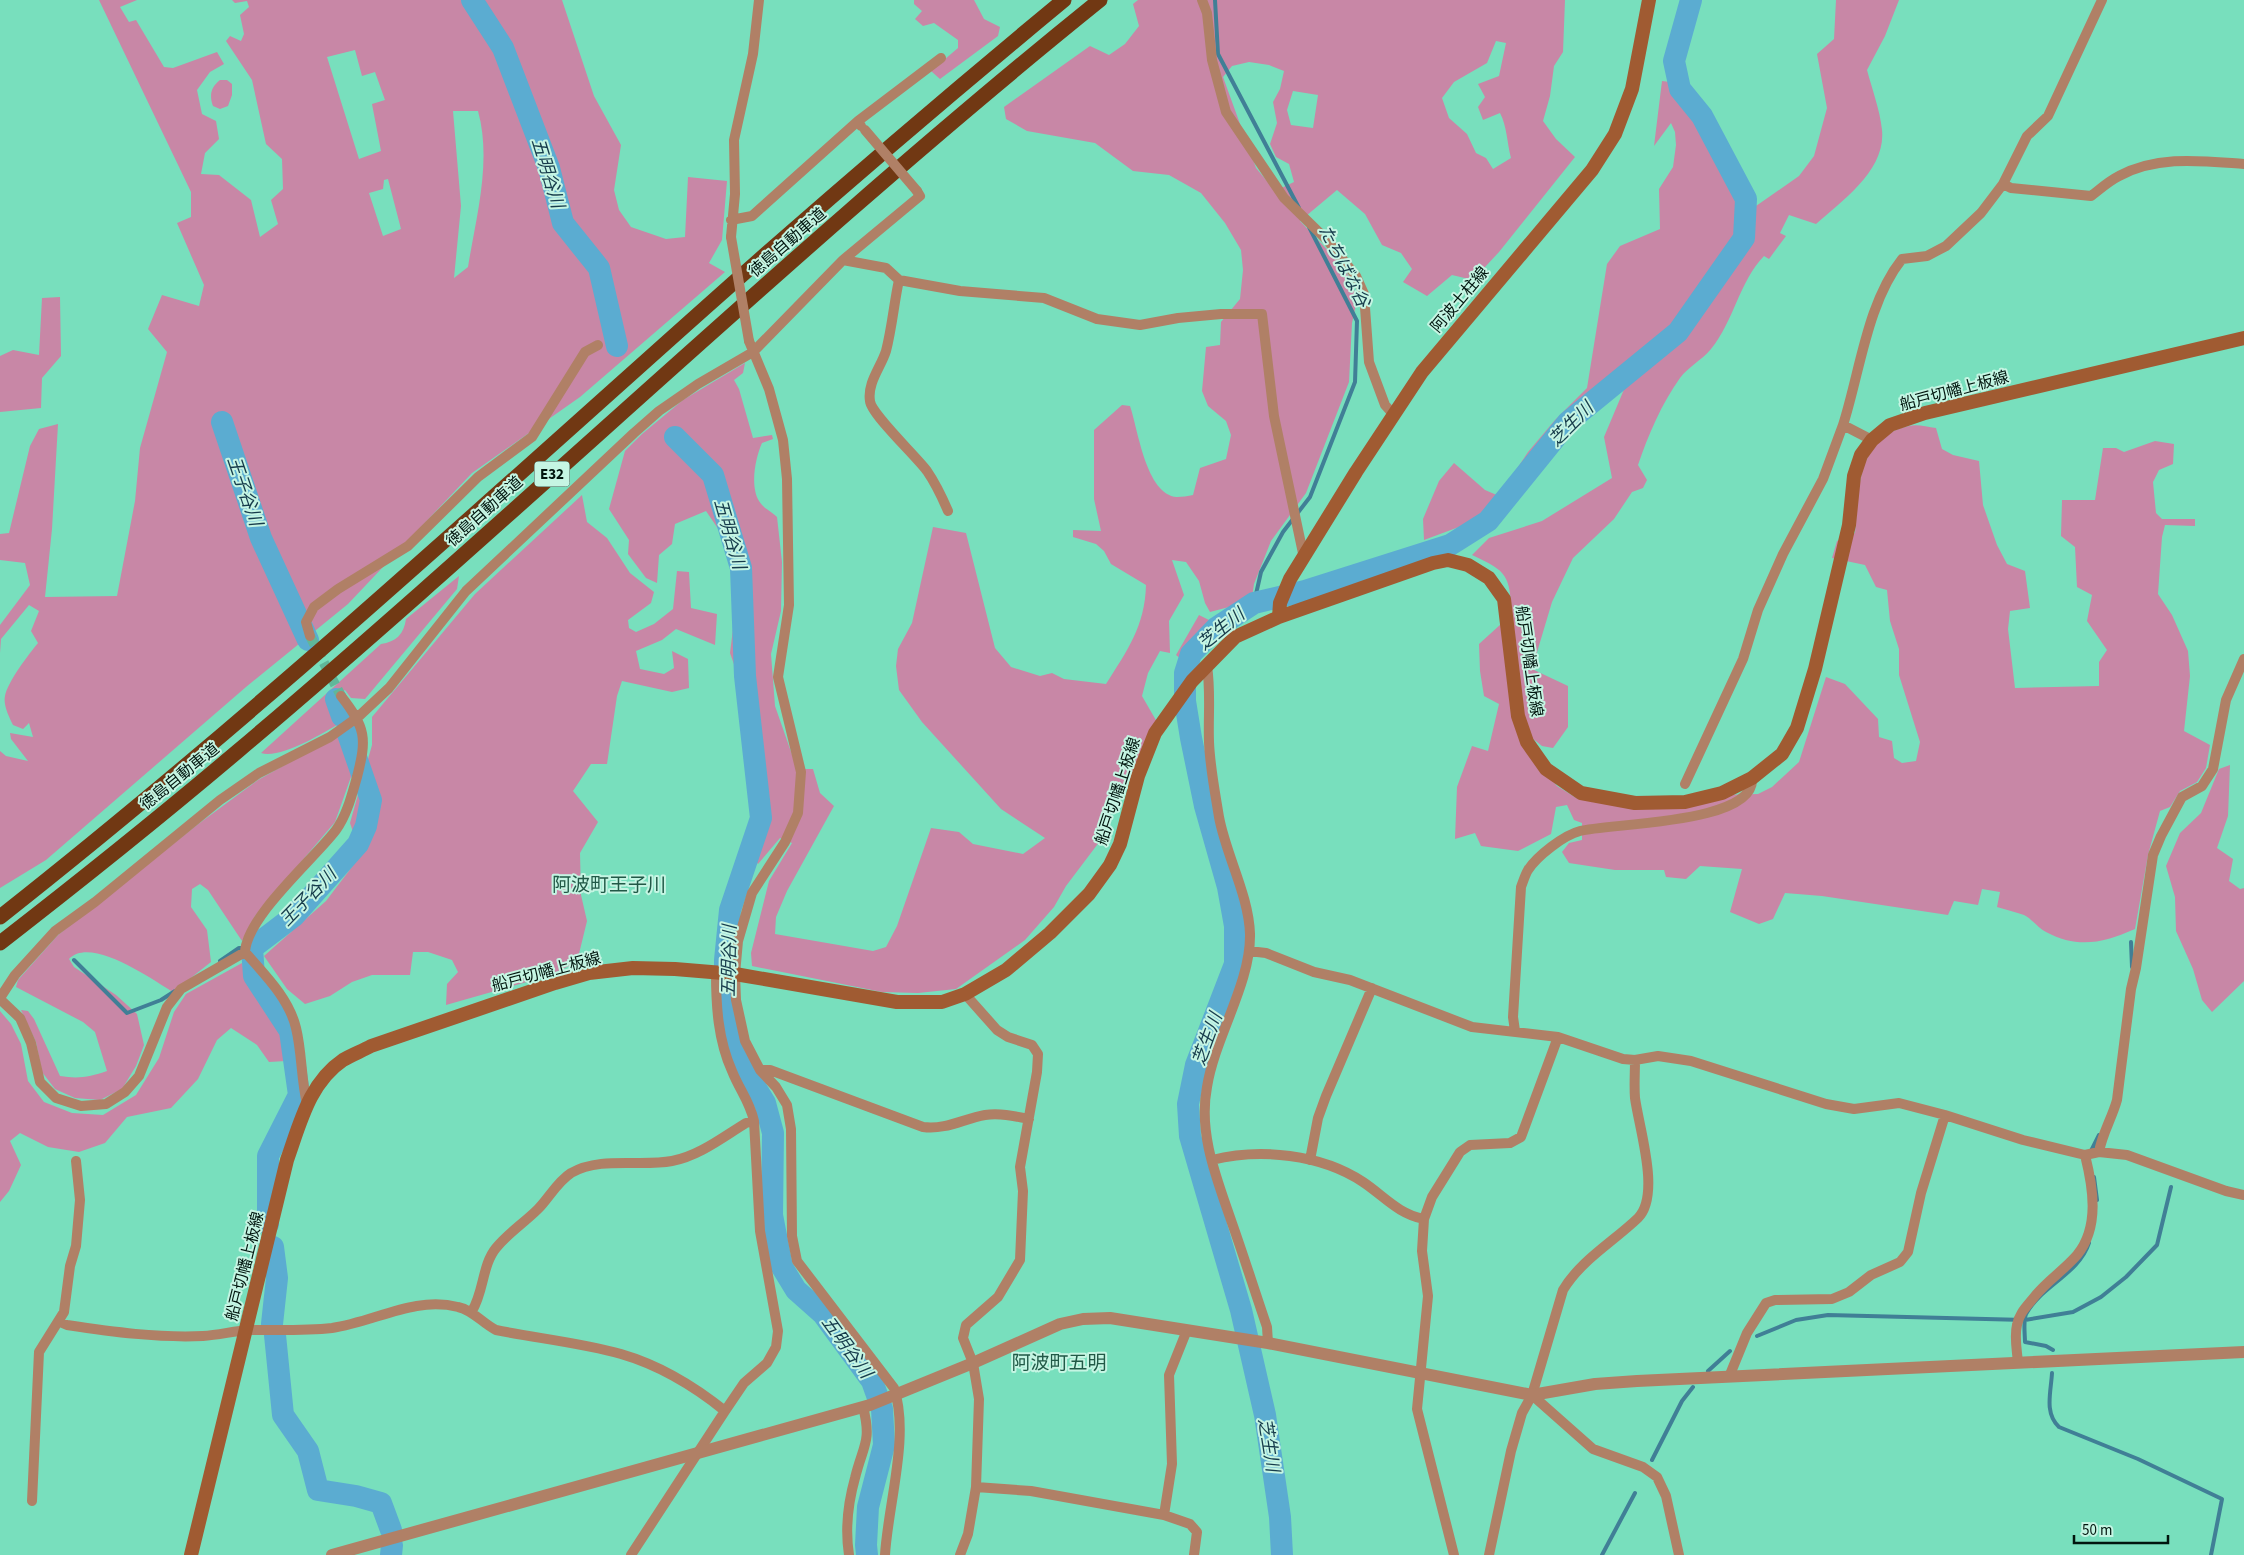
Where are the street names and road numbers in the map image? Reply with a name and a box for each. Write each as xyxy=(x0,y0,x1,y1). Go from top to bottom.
street label: 徳島自動車道 xyxy=(744,203,831,283)
street label: 阿波土柱線 xyxy=(1426,262,1494,337)
street label: 船戸切幡上板線 xyxy=(1897,366,2011,416)
road number: E32 xyxy=(534,462,570,486)
street label: 徳島自動車道 xyxy=(442,471,528,552)
street label: 船戸切幡上板線 xyxy=(1510,604,1548,718)
street label: 船戸切幡上板線 xyxy=(1090,735,1146,848)
street label: 徳島自動車道 xyxy=(135,738,224,816)
street label: 船戸切幡上板線 xyxy=(489,947,603,997)
street label: 船戸切幡上板線 xyxy=(221,1209,269,1323)

